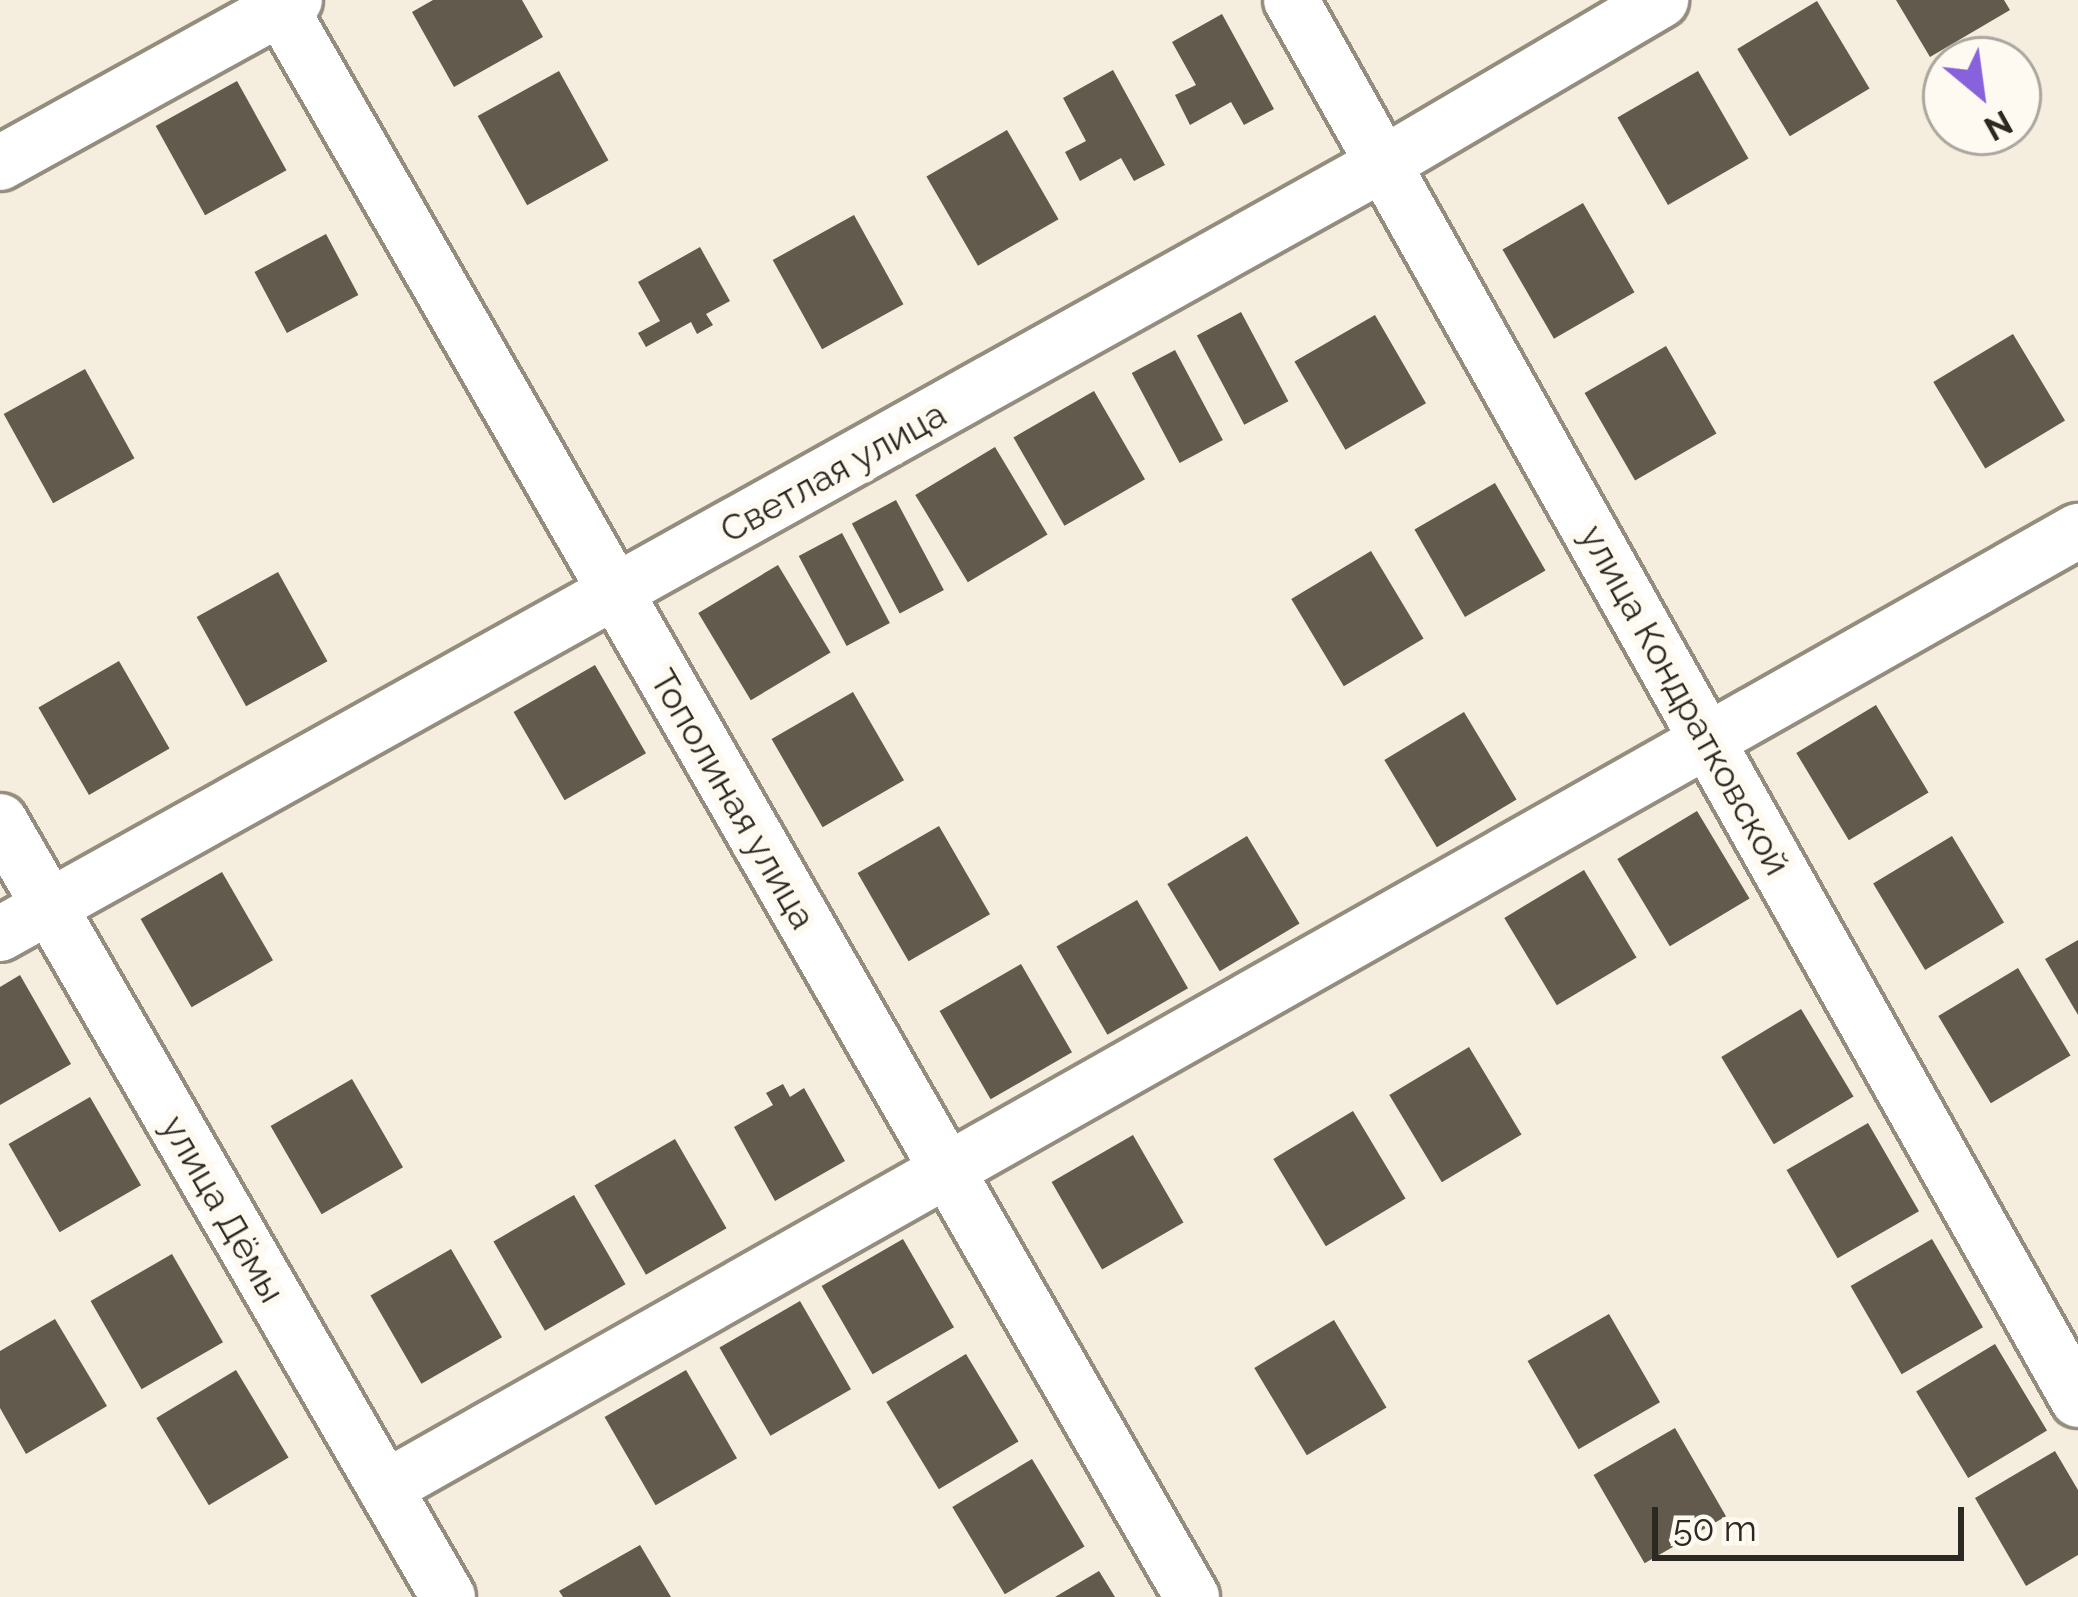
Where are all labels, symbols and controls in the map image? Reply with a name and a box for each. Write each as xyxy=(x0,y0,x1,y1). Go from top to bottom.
north arrow xyxy=(1922,36,2042,156)
text: N xyxy=(1978,102,2019,148)
street label: Светлая улица xyxy=(712,392,954,552)
street label: улица Кондратковской xyxy=(1571,517,1799,883)
street label: Тополиная улица xyxy=(641,661,825,937)
street label: улица Дёмы xyxy=(152,1108,294,1310)
scale bar xyxy=(1658,1483,1970,1557)
text: 50 m xyxy=(1673,1507,1757,1549)

